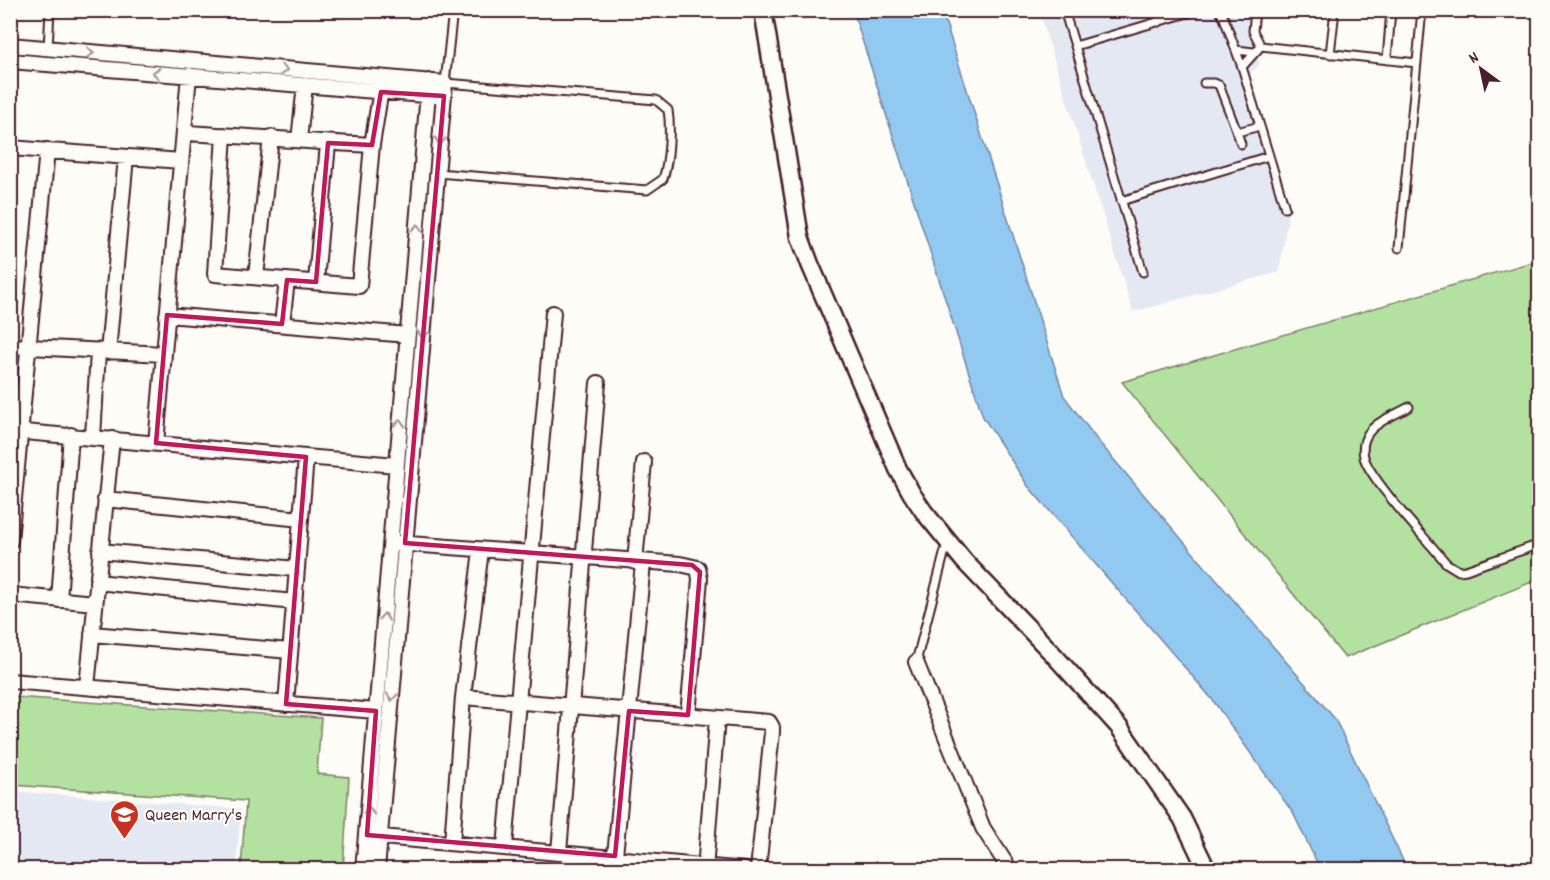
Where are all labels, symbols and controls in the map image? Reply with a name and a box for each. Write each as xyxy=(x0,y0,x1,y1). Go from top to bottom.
north arrow xyxy=(1451,39,1511,99)
one-way arrow xyxy=(85,46,94,59)
text: N xyxy=(1465,47,1484,70)
one-way arrow xyxy=(279,63,288,76)
one-way arrow xyxy=(151,66,160,79)
one-way arrow xyxy=(434,136,447,145)
one-way arrow xyxy=(410,224,423,233)
one-way arrow xyxy=(417,331,430,340)
one-way arrow xyxy=(393,418,406,427)
one-way arrow xyxy=(377,612,390,621)
one-way arrow xyxy=(385,692,398,701)
school or university icon: Queen Marry's xyxy=(108,798,140,840)
place label: Queen Marry's xyxy=(145,804,242,829)
one-way arrow xyxy=(362,807,375,816)

